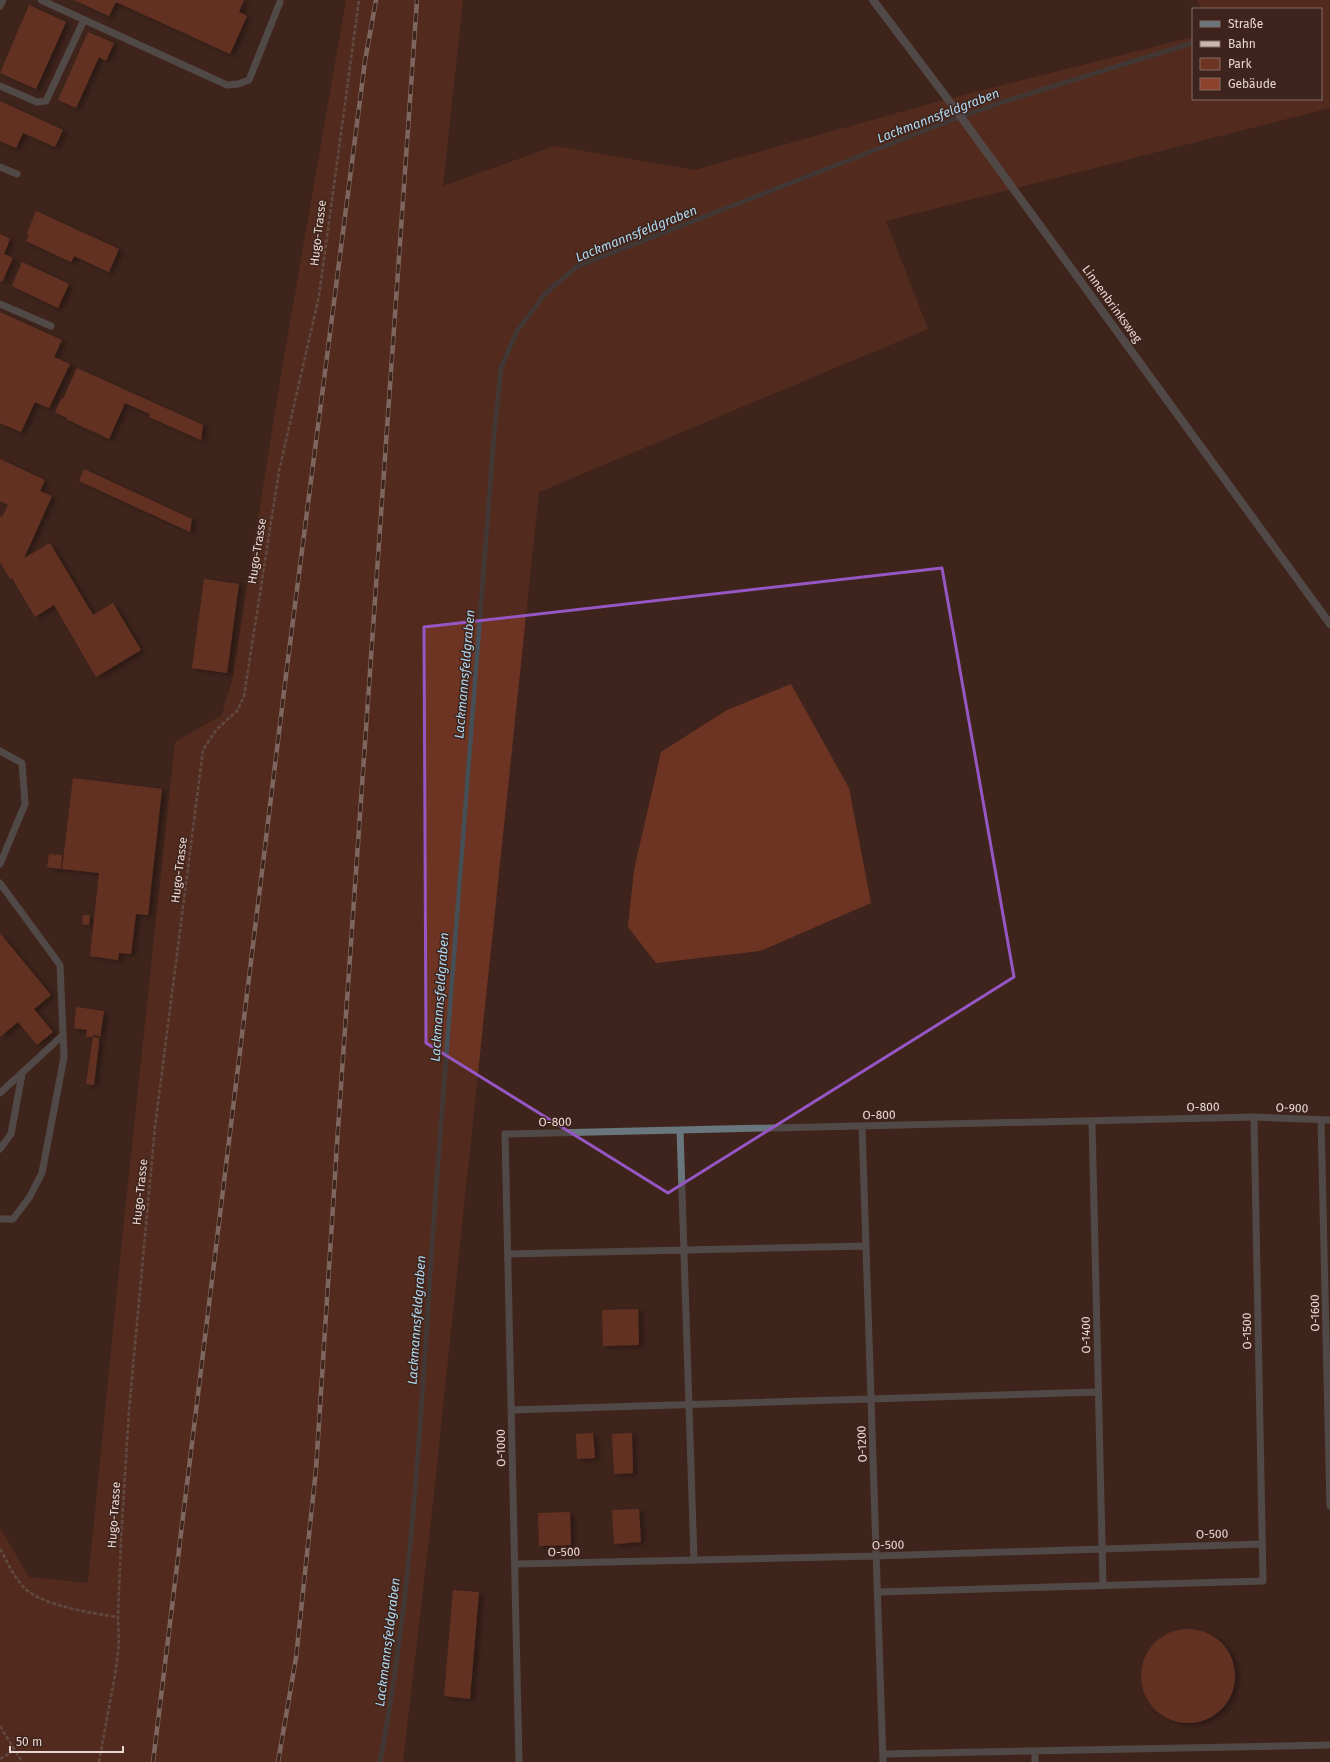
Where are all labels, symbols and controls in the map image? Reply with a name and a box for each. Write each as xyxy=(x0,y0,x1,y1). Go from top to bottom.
legend xyxy=(1192,8,1322,100)
text: Straße xyxy=(1228,17,1263,31)
text: Bahn xyxy=(1228,37,1256,51)
text: Park xyxy=(1228,57,1252,71)
text: Gebäude xyxy=(1228,77,1276,91)
water label: Lackmannsfeldgraben xyxy=(875,85,1001,146)
street label: Hugo-Trasse xyxy=(307,199,329,267)
water label: Lackmannsfeldgraben xyxy=(573,202,699,265)
street label: Linnenbrinksweg xyxy=(1079,263,1145,346)
street label: Hugo-Trasse xyxy=(245,517,269,585)
water label: Lackmannsfeldgraben xyxy=(451,609,478,739)
street label: Hugo-Trasse xyxy=(168,836,190,904)
water label: Lackmannsfeldgraben xyxy=(427,932,452,1062)
street label: O-800 xyxy=(1186,1100,1220,1114)
street label: O-900 xyxy=(1275,1100,1309,1116)
street label: O-800 xyxy=(862,1108,896,1122)
street label: O-800 xyxy=(538,1115,572,1129)
street label: Hugo-Trasse xyxy=(130,1158,150,1226)
water label: Lackmannsfeldgraben xyxy=(404,1255,429,1385)
street label: O-1600 xyxy=(1308,1294,1322,1332)
street label: O-1500 xyxy=(1240,1312,1254,1350)
street label: O-1400 xyxy=(1079,1316,1093,1354)
street label: O-1200 xyxy=(854,1425,870,1463)
street label: O-1000 xyxy=(494,1429,508,1467)
street label: Hugo-Trasse xyxy=(105,1481,123,1549)
street label: O-500 xyxy=(1196,1526,1229,1542)
street label: O-500 xyxy=(872,1537,905,1553)
street label: O-500 xyxy=(548,1545,581,1559)
water label: Lackmannsfeldgraben xyxy=(372,1577,403,1707)
scale bar xyxy=(10,1728,123,1754)
text: 50 m xyxy=(16,1735,42,1749)

